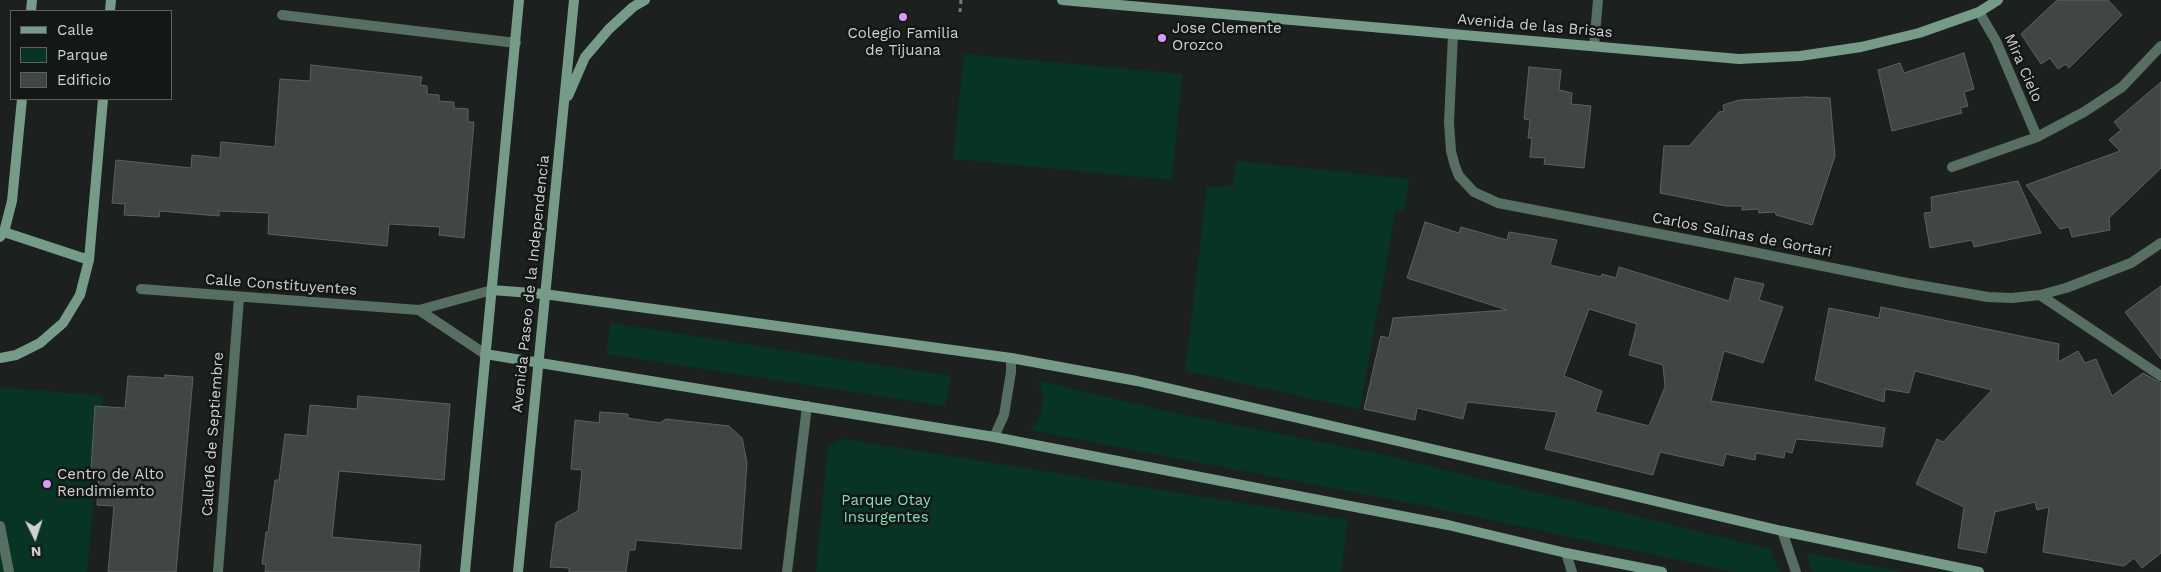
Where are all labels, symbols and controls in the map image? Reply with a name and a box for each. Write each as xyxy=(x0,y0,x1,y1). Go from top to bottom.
legend xyxy=(10,10,172,100)
street label: Avenida de las Brisas xyxy=(1457,10,1613,42)
marker: Colegio Familia de Tijuana xyxy=(897,11,909,23)
place label: Jose Clemente Orozco xyxy=(1172,20,1282,55)
text: Calle xyxy=(57,21,94,39)
place label: Colegio Familia de Tijuana xyxy=(848,25,958,60)
street label: Mira Cielo xyxy=(2000,31,2046,105)
marker: Jose Clemente Orozco xyxy=(1156,32,1168,44)
text: Parque xyxy=(57,46,108,64)
text: Edificio xyxy=(57,71,111,89)
street label: Avenida Paseo de la Independencia xyxy=(509,154,553,414)
street label: Carlos Salinas de Gortari xyxy=(1651,209,1833,261)
street label: Calle Constituyentes xyxy=(204,271,358,299)
street label: Calle16 de Septiembre xyxy=(198,351,228,517)
place label: Centro de Alto Rendimiemto xyxy=(57,466,164,501)
marker: Centro de Alto Rendimiemto xyxy=(41,478,53,490)
park label: Parque Otay Insurgentes xyxy=(841,492,931,527)
north arrow xyxy=(10,512,60,562)
text: N xyxy=(30,544,42,560)

